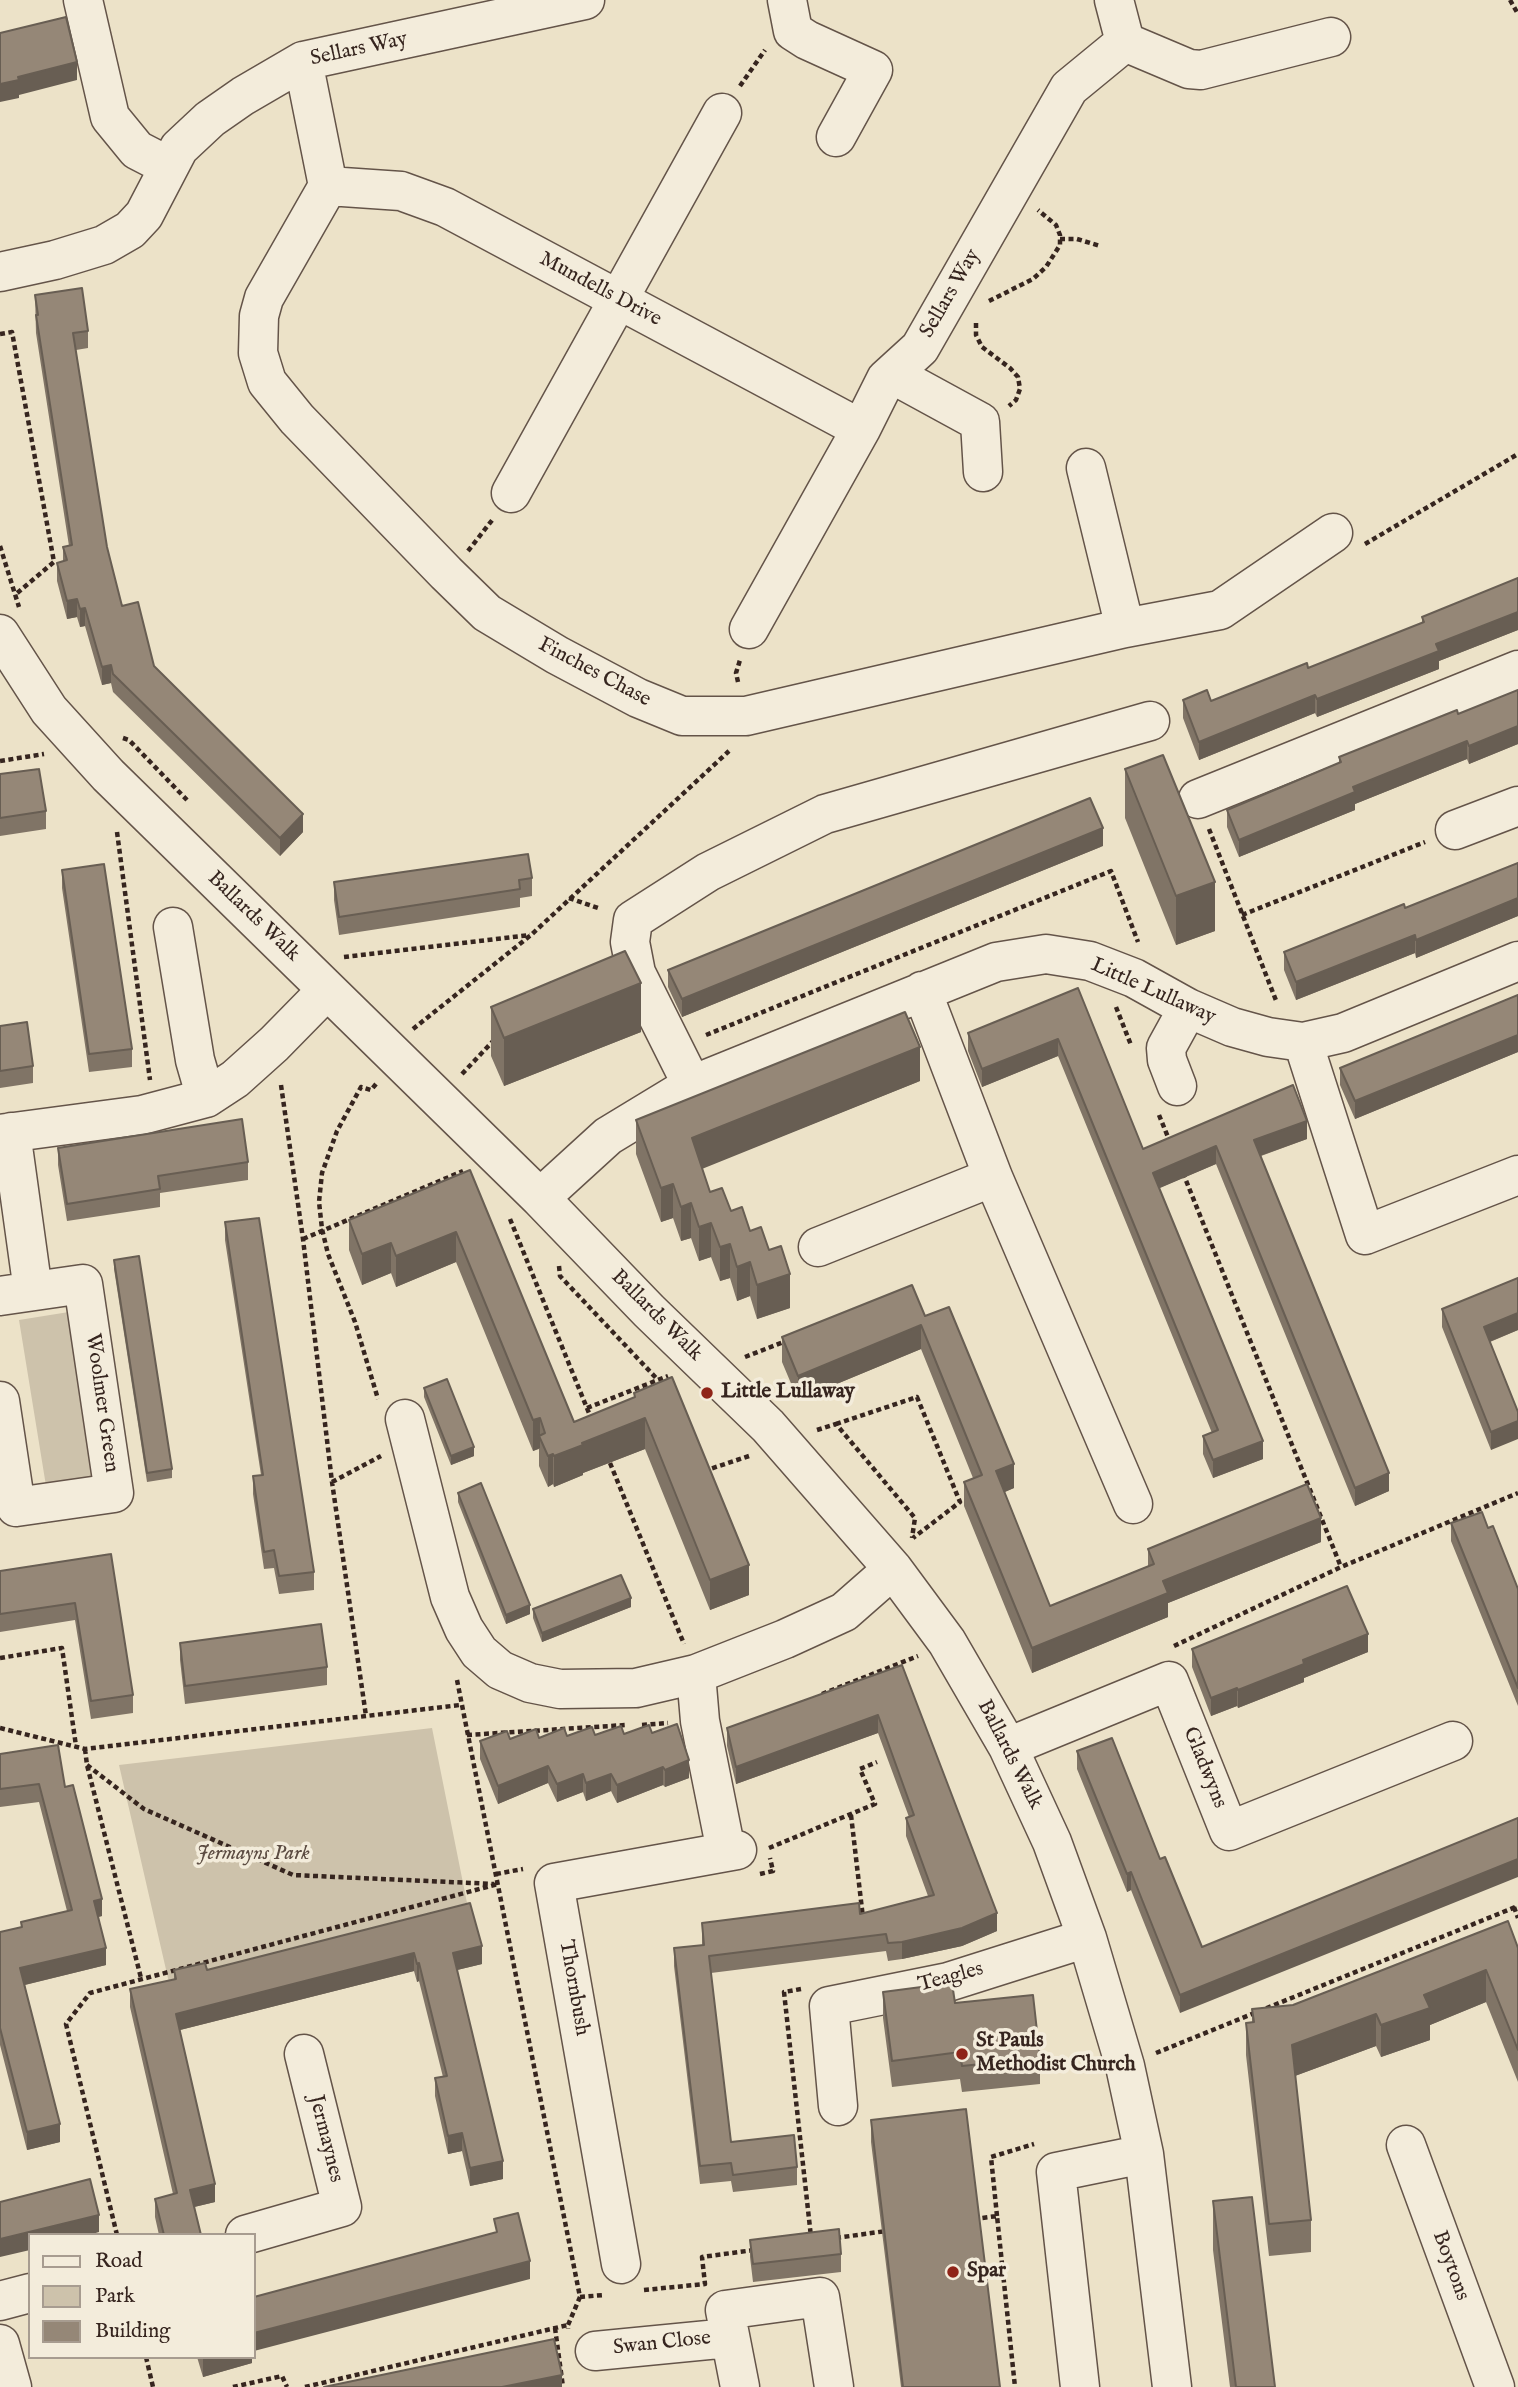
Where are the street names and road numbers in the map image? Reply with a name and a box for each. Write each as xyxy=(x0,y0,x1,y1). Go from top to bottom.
street label: Sellars Way xyxy=(308,27,410,73)
street label: Sellars Way xyxy=(915,245,987,343)
street label: Mundells Drive xyxy=(535,247,665,333)
street label: Finches Chase xyxy=(533,633,655,713)
street label: Ballards Walk xyxy=(201,867,305,967)
street label: Little Lullaway xyxy=(1087,953,1219,1031)
street label: Ballards Walk xyxy=(605,1265,707,1367)
street label: Woolmer Green xyxy=(79,1332,123,1474)
street label: Ballards Walk xyxy=(971,1696,1047,1814)
street label: Gladwyns xyxy=(1176,1724,1232,1812)
street label: Thornbush xyxy=(552,1938,594,2038)
street label: Teagles xyxy=(916,1957,986,1999)
street label: Jermaynes xyxy=(302,2093,348,2185)
street label: Boytons xyxy=(1426,2228,1474,2304)
street label: Swan Close xyxy=(612,2326,712,2362)

